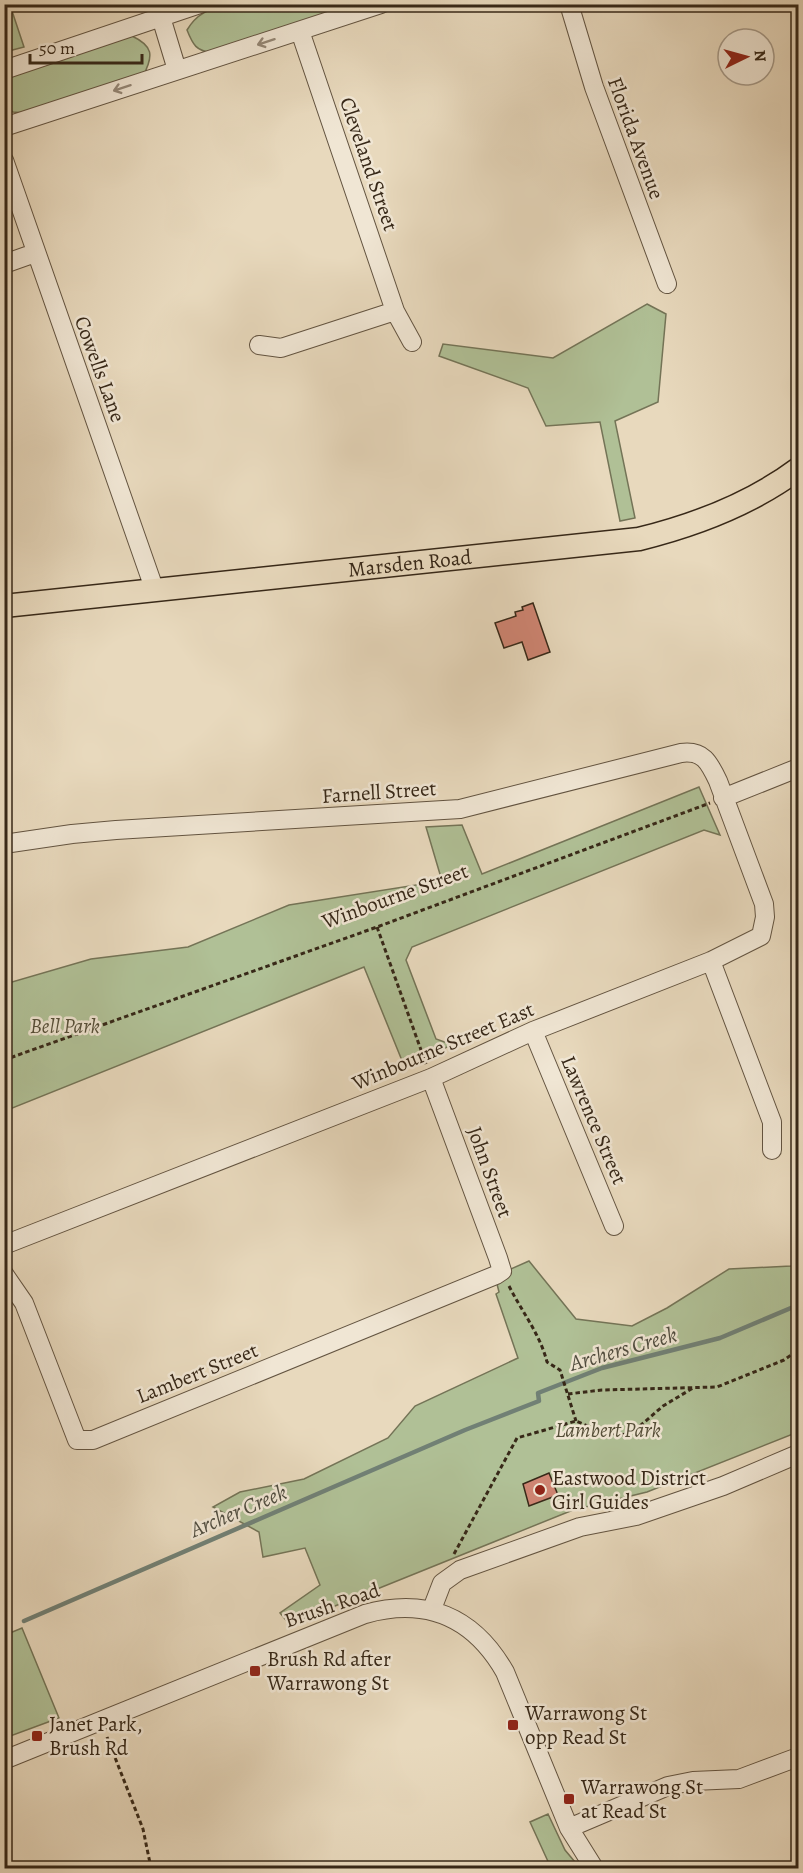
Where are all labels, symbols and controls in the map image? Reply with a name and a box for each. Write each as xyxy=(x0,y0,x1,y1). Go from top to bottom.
scale bar xyxy=(30,27,142,65)
north arrow xyxy=(716,27,776,87)
text: 50 m xyxy=(39,36,75,60)
one-way arrow xyxy=(257,37,276,48)
text: N xyxy=(748,49,771,63)
street label: Florida Avenue xyxy=(601,73,671,203)
one-way arrow xyxy=(113,83,132,94)
street label: Cleveland Street xyxy=(333,93,405,235)
street label: Cowells Lane xyxy=(68,312,132,426)
street label: Marsden Road xyxy=(347,543,474,584)
street label: Farnell Street xyxy=(321,774,437,810)
street label: Winbourne Street xyxy=(317,857,472,936)
street label: Winbourne Street East xyxy=(347,995,538,1097)
park label: Bell Park xyxy=(30,1012,100,1040)
street label: Lawrence Street xyxy=(554,1051,634,1189)
street label: John Street xyxy=(461,1123,519,1221)
water label: Archers Creek xyxy=(565,1319,680,1379)
street label: Lambert Street xyxy=(132,1336,262,1410)
park label: Lambert Park xyxy=(555,1416,661,1444)
place label: Eastwood District Girl Guides xyxy=(552,1464,706,1516)
water label: Archer Creek xyxy=(184,1477,292,1545)
marker: Eastwood District Girl Guides xyxy=(533,1483,547,1497)
street label: Brush Road xyxy=(281,1575,384,1634)
place label: Brush Rd after Warrawong St xyxy=(266,1645,391,1697)
marker: Brush Rd after Warrawong St xyxy=(248,1664,262,1678)
place label: Warrawong St opp Read St xyxy=(524,1699,647,1751)
place label: Janet Park, Brush Rd xyxy=(49,1710,143,1762)
marker: Warrawong St opp Read St xyxy=(506,1718,520,1732)
marker: Janet Park, Brush Rd xyxy=(30,1729,44,1743)
place label: Warrawong St at Read St xyxy=(580,1773,703,1825)
marker: Warrawong St at Read St xyxy=(562,1792,576,1806)

